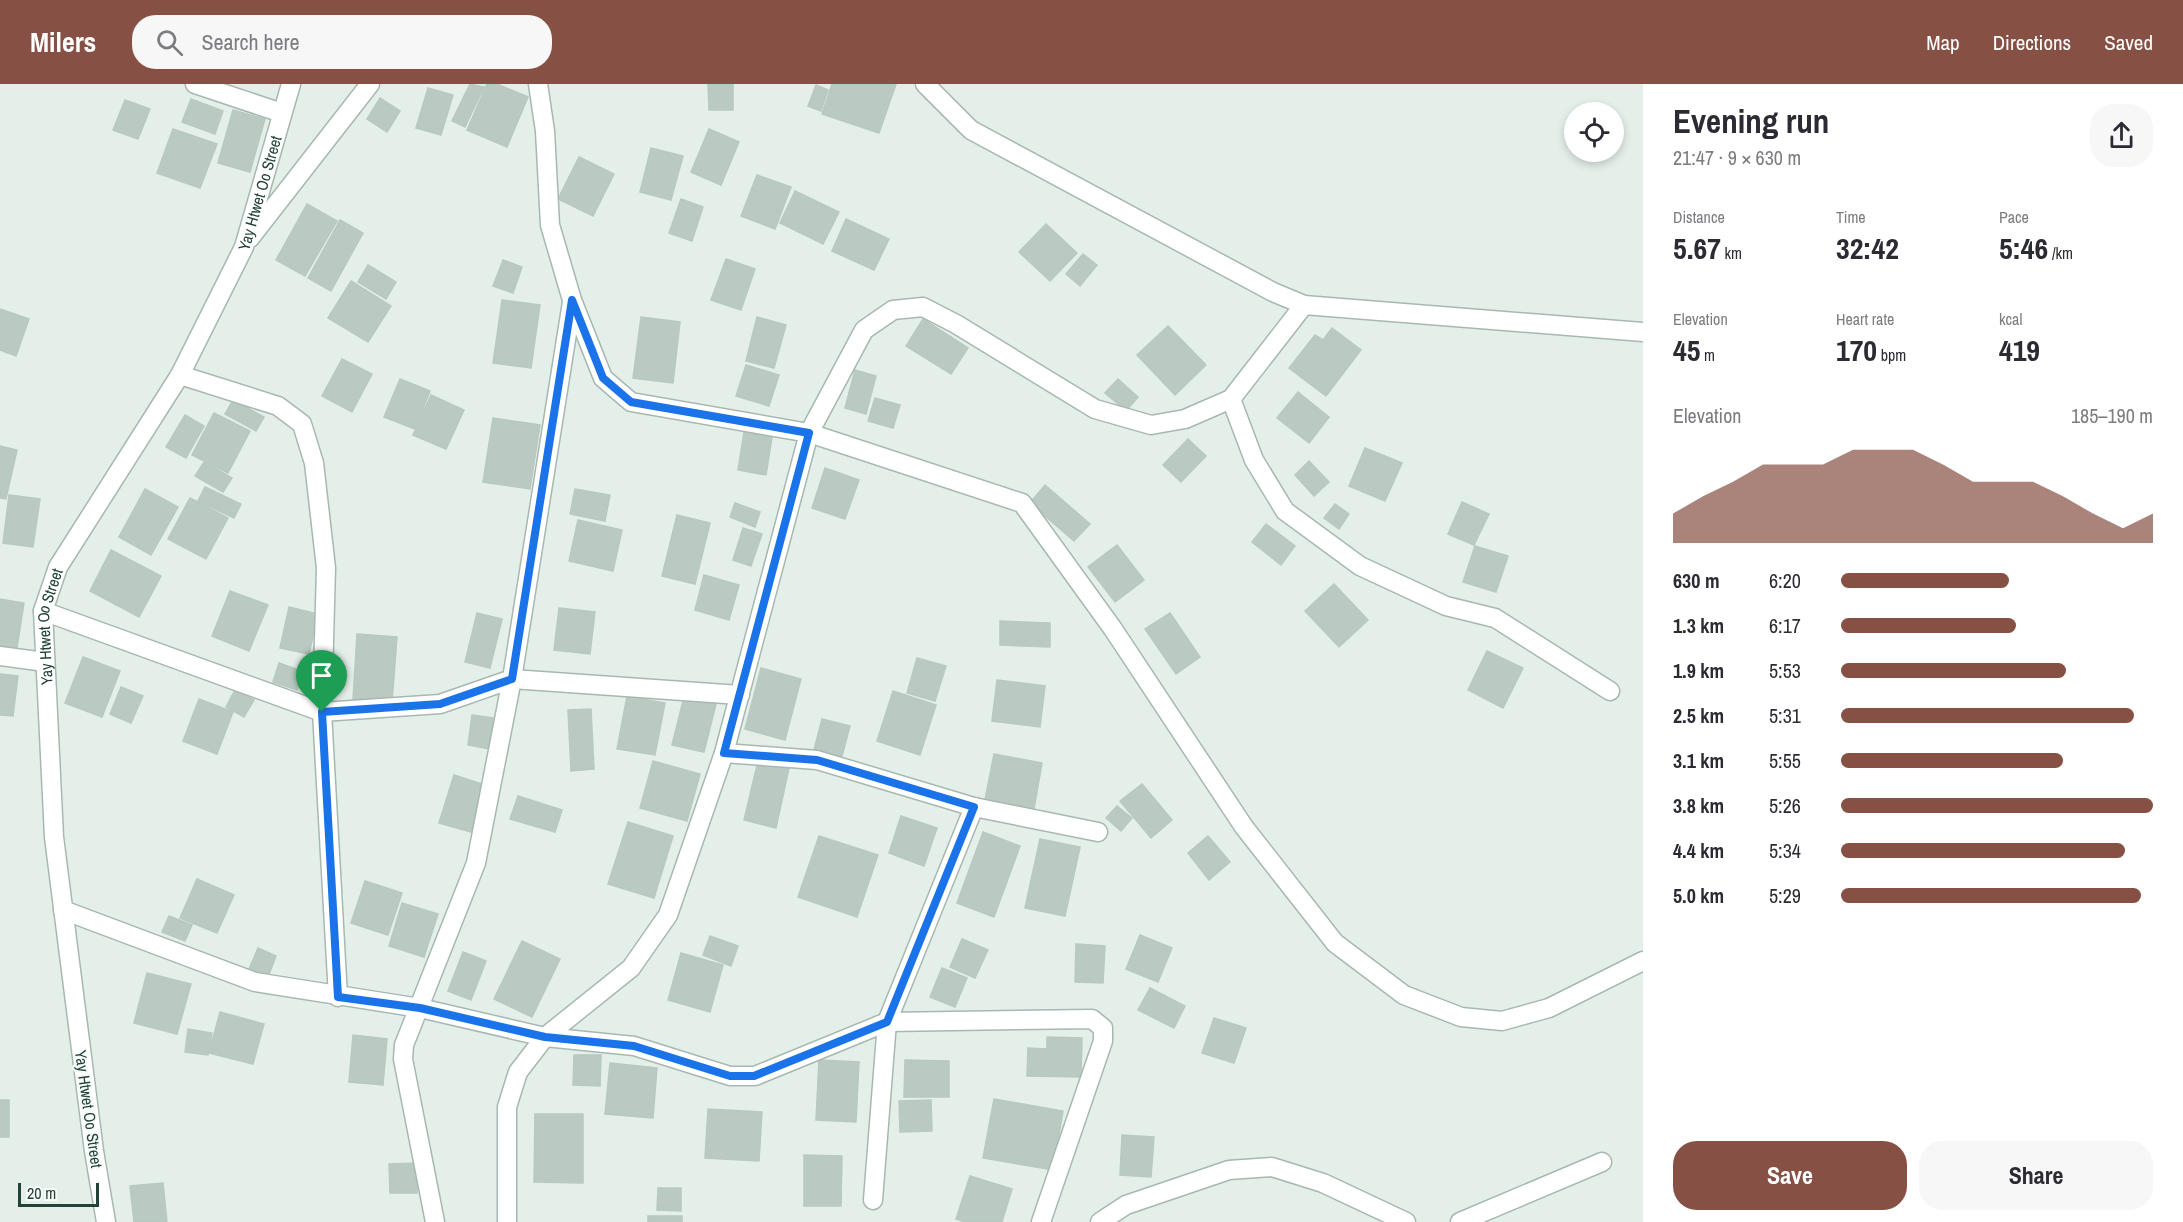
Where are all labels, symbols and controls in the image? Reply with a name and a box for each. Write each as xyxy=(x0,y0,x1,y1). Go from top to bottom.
search box xyxy=(132,15,552,69)
text: Milers xyxy=(30,23,96,61)
icon: search xyxy=(153,26,186,59)
text: Search here xyxy=(201,27,300,57)
text: Map xyxy=(1926,28,1960,57)
text: Directions xyxy=(1993,28,2071,57)
text: Saved xyxy=(2104,28,2153,57)
text: Evening run xyxy=(1673,99,1829,143)
map controls xyxy=(1564,102,1624,162)
button: locate xyxy=(1564,102,1624,162)
button: share xyxy=(2090,104,2153,167)
street label: Yay Htwet Oo Street xyxy=(233,133,287,253)
text: 21:47 · 9 × 630 m xyxy=(1673,144,1801,171)
text: Distance xyxy=(1673,206,1725,228)
text: Time xyxy=(1836,206,1866,228)
text: Pace xyxy=(1999,206,2029,228)
text: 5.67 xyxy=(1673,228,1721,268)
text: 32:42 xyxy=(1836,228,1899,268)
text: 5:46 xyxy=(1999,228,2048,268)
text: km xyxy=(1721,242,1742,264)
text: /km xyxy=(2048,242,2073,264)
text: Elevation xyxy=(1673,308,1728,330)
text: Heart rate xyxy=(1836,308,1894,330)
text: kcal xyxy=(1999,308,2022,330)
text: 45 xyxy=(1673,330,1700,370)
text: 170 xyxy=(1836,330,1877,370)
text: 419 xyxy=(1999,330,2040,370)
text: m xyxy=(1700,344,1715,366)
text: bpm xyxy=(1877,344,1906,366)
text: Elevation xyxy=(1673,402,1741,429)
text: 185–190 m xyxy=(2071,402,2153,429)
street label: Yay Htwet Oo Street xyxy=(32,565,68,686)
text: 630 m xyxy=(1673,567,1720,594)
text: 6:20 xyxy=(1769,567,1801,594)
text: 1.3 km xyxy=(1673,612,1724,639)
text: 6:17 xyxy=(1769,612,1801,639)
pin xyxy=(296,650,347,712)
text: 1.9 km xyxy=(1673,657,1724,684)
text: 5:53 xyxy=(1769,657,1801,684)
icon: arrive xyxy=(305,659,338,692)
text: 2.5 km xyxy=(1673,702,1724,729)
text: 5:31 xyxy=(1769,702,1801,729)
text: 3.1 km xyxy=(1673,747,1724,774)
text: 5:55 xyxy=(1769,747,1801,774)
text: 3.8 km xyxy=(1673,792,1724,819)
text: 5:26 xyxy=(1769,792,1801,819)
text: 4.4 km xyxy=(1673,837,1724,864)
text: 5:34 xyxy=(1769,837,1801,864)
text: 5.0 km xyxy=(1673,882,1724,909)
text: 5:29 xyxy=(1769,882,1801,909)
street label: Yay Htwet Oo Street xyxy=(70,1049,108,1170)
button: Save xyxy=(1673,1141,1907,1210)
button: Share xyxy=(1919,1141,2153,1210)
scale bar xyxy=(18,1180,99,1208)
text: 20 m xyxy=(27,1182,56,1204)

